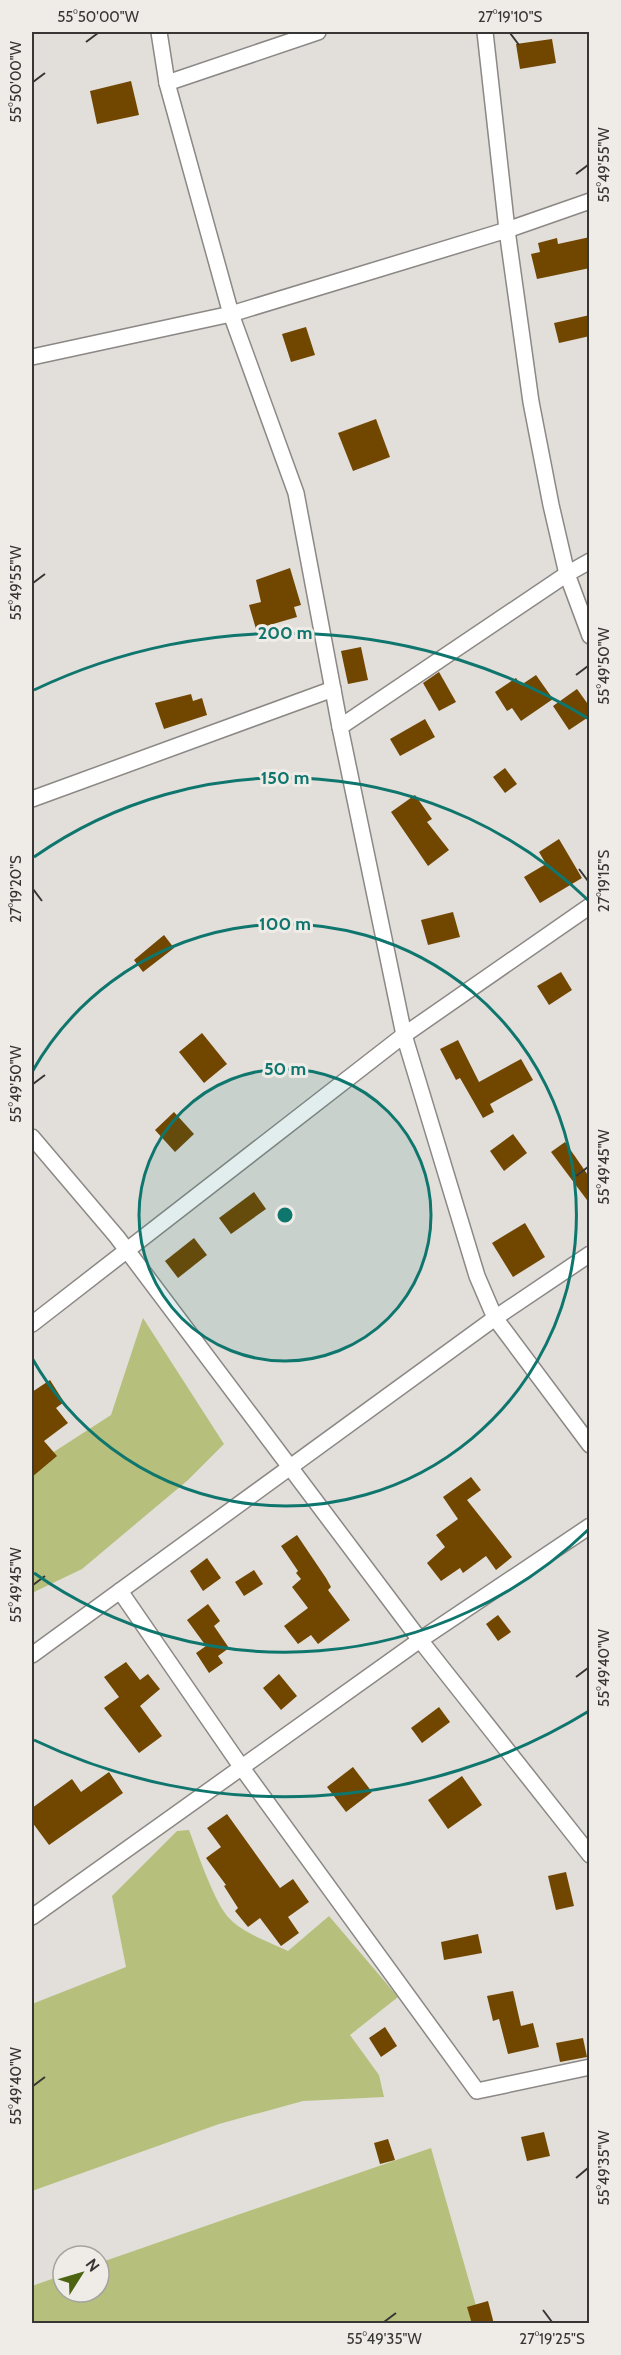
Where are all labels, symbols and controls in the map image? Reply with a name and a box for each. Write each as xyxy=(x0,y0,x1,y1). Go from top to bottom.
text: 55°50'00"W xyxy=(57,8,140,26)
text: 27°19'10"S xyxy=(478,8,543,26)
text: 55°50'00"W xyxy=(7,40,25,123)
text: 55°49'55"W xyxy=(595,127,613,203)
text: 55°49'55"W xyxy=(7,545,25,621)
text: 200 m xyxy=(258,622,312,644)
text: 55°49'50"W xyxy=(595,626,613,705)
text: 150 m xyxy=(261,767,309,789)
text: 27°19'15"S xyxy=(595,850,613,912)
text: 27°19'20"S xyxy=(7,855,25,923)
text: 100 m xyxy=(259,913,311,935)
text: 55°49'50"W xyxy=(7,1044,25,1123)
text: 50 m xyxy=(264,1058,306,1080)
text: 55°49'45"W xyxy=(595,1128,613,1205)
centre of rings xyxy=(275,1205,295,1225)
text: 55°49'45"W xyxy=(7,1546,25,1623)
text: 55°49'40"W xyxy=(595,1628,613,1707)
text: 55°49'40"W xyxy=(7,2046,25,2125)
text: 55°49'35"W xyxy=(595,2130,613,2206)
north arrow xyxy=(51,2244,111,2304)
text: N xyxy=(82,2255,104,2276)
text: 55°49'35"W xyxy=(346,2330,422,2348)
text: 27°19'25"S xyxy=(519,2330,585,2348)

